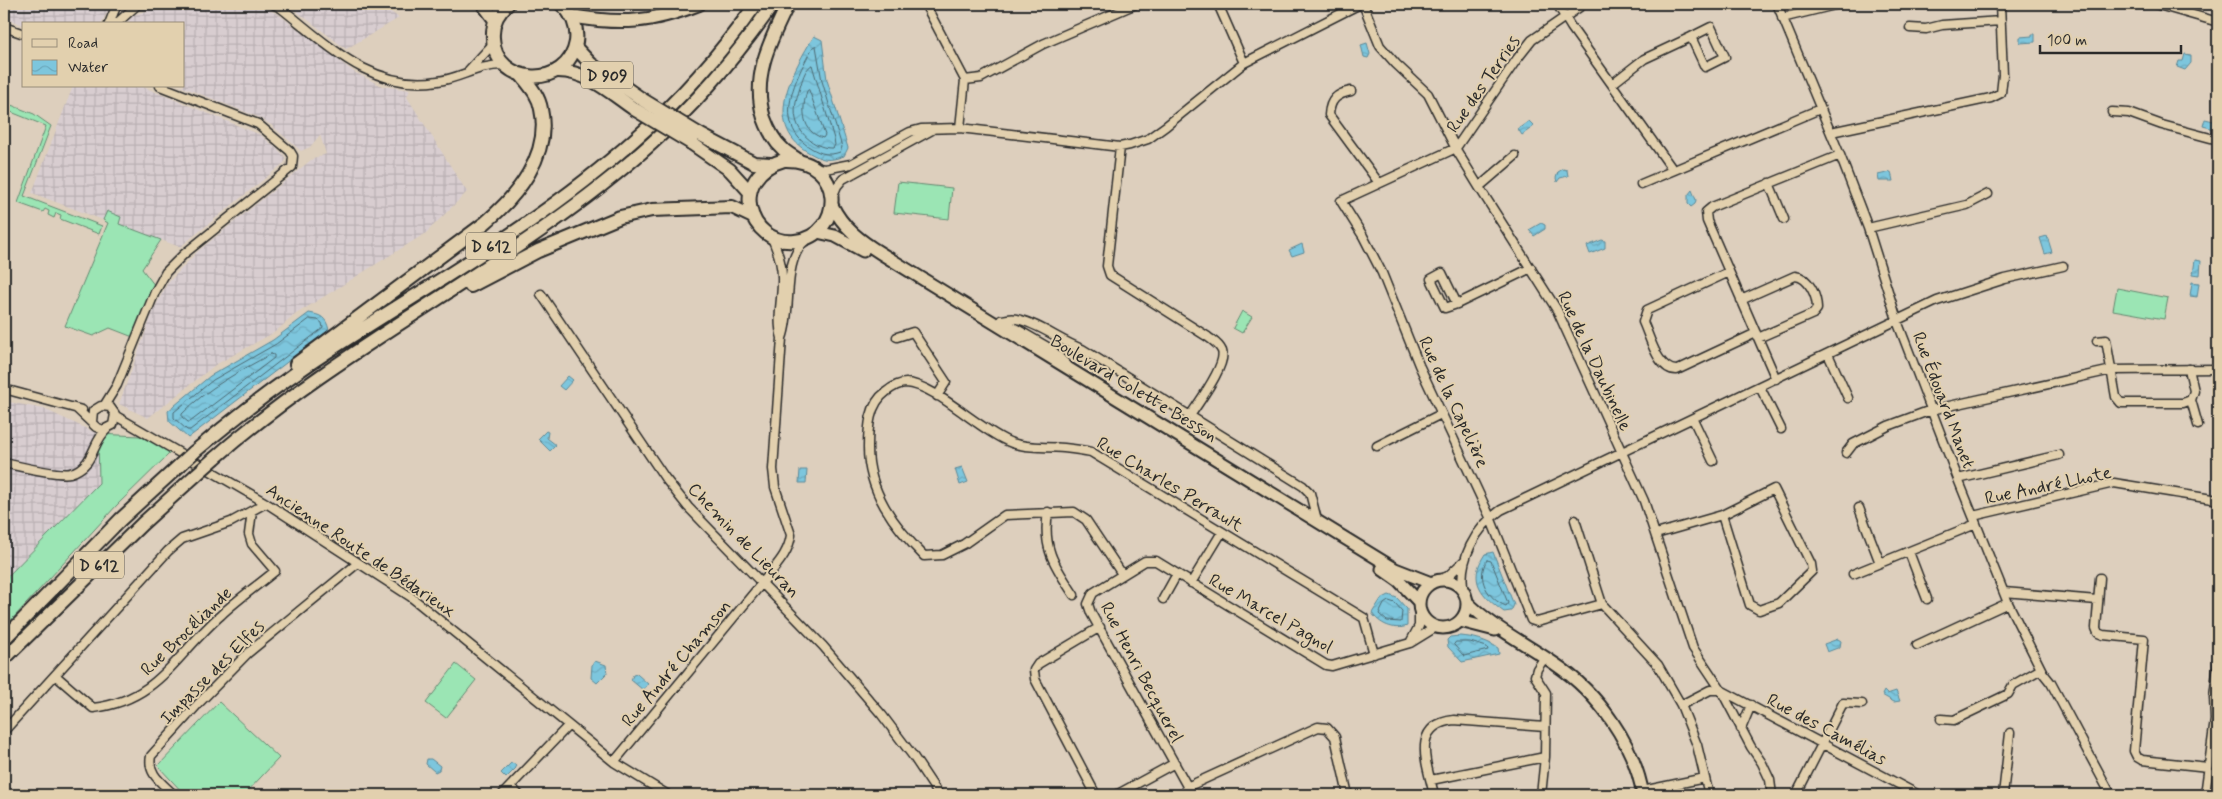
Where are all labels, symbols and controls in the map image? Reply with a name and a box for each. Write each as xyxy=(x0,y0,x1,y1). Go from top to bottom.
legend xyxy=(22,22,185,88)
scale bar xyxy=(2040,22,2181,54)
street label: Rue des Terries xyxy=(1441,31,1526,138)
text: 100 m xyxy=(2047,31,2087,51)
text: Road xyxy=(68,34,98,54)
text: Water xyxy=(68,58,108,78)
road number: D 909 xyxy=(581,62,633,88)
road number: D 612 xyxy=(466,232,516,260)
street label: Rue de la Daubinelle xyxy=(1551,288,1637,435)
street label: Boulevard Colette Besson xyxy=(1046,329,1221,448)
street label: Rue Édouard Manet xyxy=(1906,329,1980,472)
street label: Rue de la Capelière xyxy=(1412,333,1494,472)
street label: Rue Charles Perrault xyxy=(1092,432,1247,538)
street label: Rue André Lhote xyxy=(1983,461,2114,511)
street label: Ancienne Route de Bédarieux xyxy=(261,478,460,623)
street label: Chemin de Lieuran xyxy=(682,478,805,604)
road number: D 612 xyxy=(74,552,124,578)
street label: Rue Marcel Pagnol xyxy=(1204,569,1337,660)
street label: Rue Brocéliande xyxy=(136,582,238,682)
street label: Rue André Chamson xyxy=(616,595,737,732)
street label: Rue Henri Becquerel xyxy=(1094,598,1188,747)
street label: Impasse des Elfes xyxy=(155,615,270,730)
street label: Rue des Camélias xyxy=(1763,688,1891,772)

